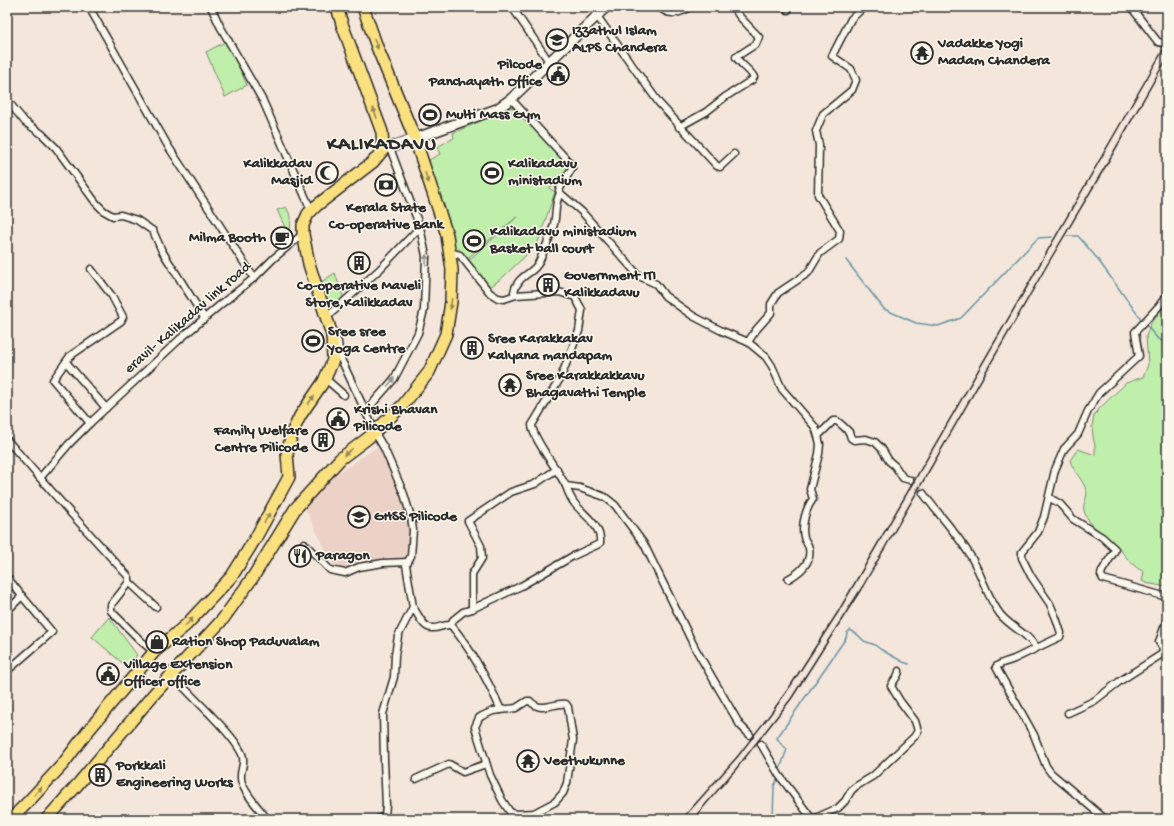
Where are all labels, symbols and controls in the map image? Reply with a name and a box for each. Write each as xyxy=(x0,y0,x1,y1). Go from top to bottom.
place label: Izzathul Islam ALPS Chandera xyxy=(571,22,668,57)
school or university icon: Izzathul Islam ALPS Chandera xyxy=(544,27,570,53)
place label: Vadakke Yogi Madam Chandera xyxy=(937,35,1051,70)
one-way arrow xyxy=(374,38,380,50)
temple icon: Vadakke Yogi Madam Chandera xyxy=(909,40,935,66)
place label: Pilcode Panchayath Office xyxy=(428,56,543,91)
public building icon: Pilcode Panchayath Office xyxy=(545,61,571,87)
sports icon: Multi Mass Gym xyxy=(417,102,443,128)
one-way arrow xyxy=(372,106,378,118)
place label: Multi Mass Gym xyxy=(446,106,541,124)
district label: KALIKADAVU xyxy=(326,134,437,157)
place label: Kalikkadav Masjid xyxy=(242,155,314,190)
place label: Kalikadavu ministadium xyxy=(507,155,582,190)
mosque icon: Kalikkadav Masjid xyxy=(314,160,340,186)
sports icon: Kalikadavu ministadium xyxy=(479,160,505,186)
bank icon: Kerala State Co-operative Bank xyxy=(373,172,399,198)
one-way arrow xyxy=(425,172,431,184)
place label: Kerala State Co-operative Bank xyxy=(328,199,445,234)
place label: Kalikadavu ministadium Basket ball court xyxy=(489,223,637,258)
cafe icon: Milma Booth xyxy=(269,225,295,251)
sports icon: Kalikadavu ministadium Basket ball court xyxy=(461,228,487,254)
place label: Milma Booth xyxy=(189,229,266,247)
building icon: Co-operative Maveli Store,Kalikkadav xyxy=(346,250,372,276)
one-way arrow xyxy=(423,253,429,266)
street label: eravil- Kalikadav link road xyxy=(121,257,256,378)
place label: Government ITI Kalikkadavu xyxy=(563,267,657,302)
building icon: Government ITI Kalikkadavu xyxy=(535,272,561,298)
place label: Co-operative Maveli Store,Kalikkadav xyxy=(296,277,421,312)
one-way arrow xyxy=(447,298,454,311)
place label: Sree sree Yoga Centre xyxy=(326,323,407,358)
sports icon: Sree sree Yoga Centre xyxy=(300,328,326,354)
place label: Sree Karakkakav Kalyana mandapam xyxy=(487,330,613,365)
building icon: Sree Karakkakav Kalyana mandapam xyxy=(459,335,485,361)
place label: Sree Karakkakkavu Bhagavathi Temple xyxy=(525,367,647,402)
temple icon: Sree Karakkakkavu Bhagavathi Temple xyxy=(497,372,523,398)
one-way arrow xyxy=(386,377,395,387)
one-way arrow xyxy=(307,394,315,405)
place label: Krishi Bhavan Pilicode xyxy=(353,401,438,436)
public building icon: Krishi Bhavan Pilicode xyxy=(325,406,351,432)
place label: Family Welfare Centre Pilicode xyxy=(213,422,309,457)
building icon: Family Welfare Centre Pilicode xyxy=(310,427,336,453)
one-way arrow xyxy=(343,448,354,457)
school or university icon: GHSS Pilicode xyxy=(346,504,372,530)
place label: GHSS Pilicode xyxy=(374,508,458,526)
one-way arrow xyxy=(264,512,271,524)
restaurant icon: Paragon xyxy=(287,543,313,569)
place label: Paragon xyxy=(315,547,371,565)
one-way arrow xyxy=(185,617,194,627)
shop icon: Ration Shop Paduvalam xyxy=(144,629,170,655)
place label: Ration Shop Paduvalam xyxy=(171,633,320,651)
place label: Village Extension Officer office xyxy=(123,656,233,691)
public building icon: Village Extension Officer office xyxy=(95,661,121,687)
temple icon: Veethukunne xyxy=(515,748,541,774)
place label: Veethukunne xyxy=(543,752,626,770)
place label: Porkkali Engineering Works xyxy=(115,757,234,792)
building icon: Porkkali Engineering Works xyxy=(87,762,113,788)
one-way arrow xyxy=(33,787,42,796)

